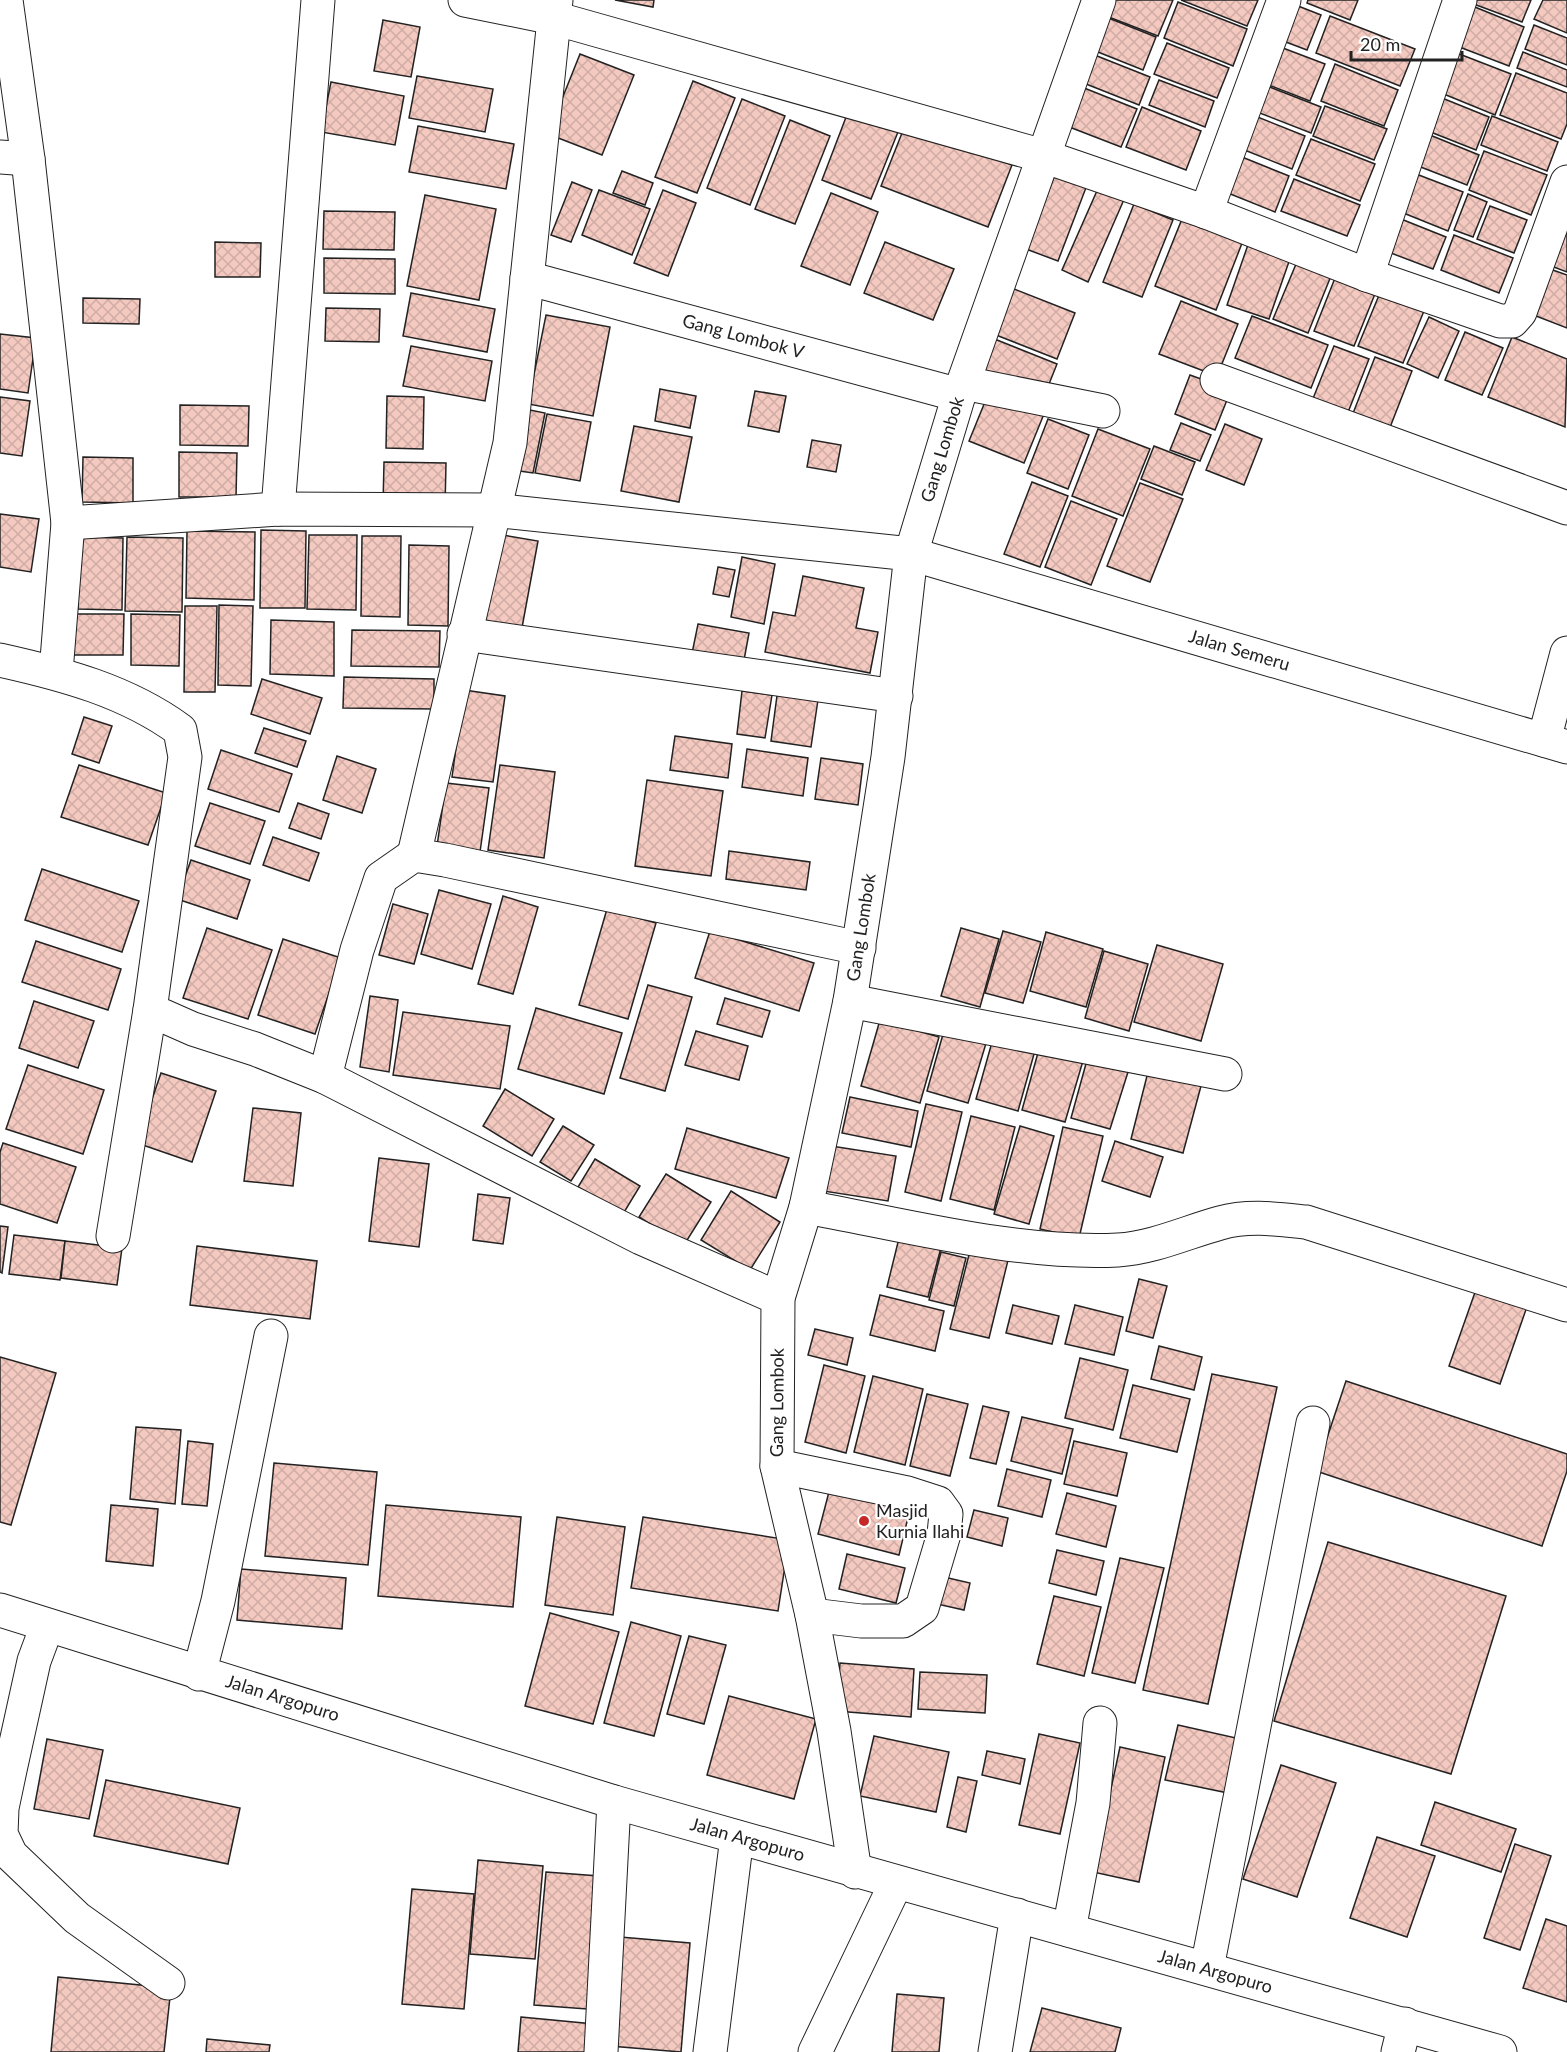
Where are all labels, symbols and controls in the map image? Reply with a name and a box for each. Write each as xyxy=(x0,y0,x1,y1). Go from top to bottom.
scale bar xyxy=(1351,24,1462,62)
text: 20 m xyxy=(1360,33,1400,55)
street label: Gang Lombok V xyxy=(680,309,808,363)
street label: Gang Lombok xyxy=(915,393,968,505)
street label: Jalan Semeru xyxy=(1186,624,1293,675)
street label: Gang Lombok xyxy=(841,871,880,983)
street label: Gang Lombok xyxy=(765,1347,788,1457)
place label: Masjid Kurnia Ilahi xyxy=(876,1499,964,1542)
marker: Masjid Kurnia Ilahi xyxy=(857,1514,871,1528)
street label: Jalan Argopuro xyxy=(223,1669,342,1725)
street label: Jalan Argopuro xyxy=(688,1812,807,1865)
street label: Jalan Argopuro xyxy=(1156,1944,1275,1997)

